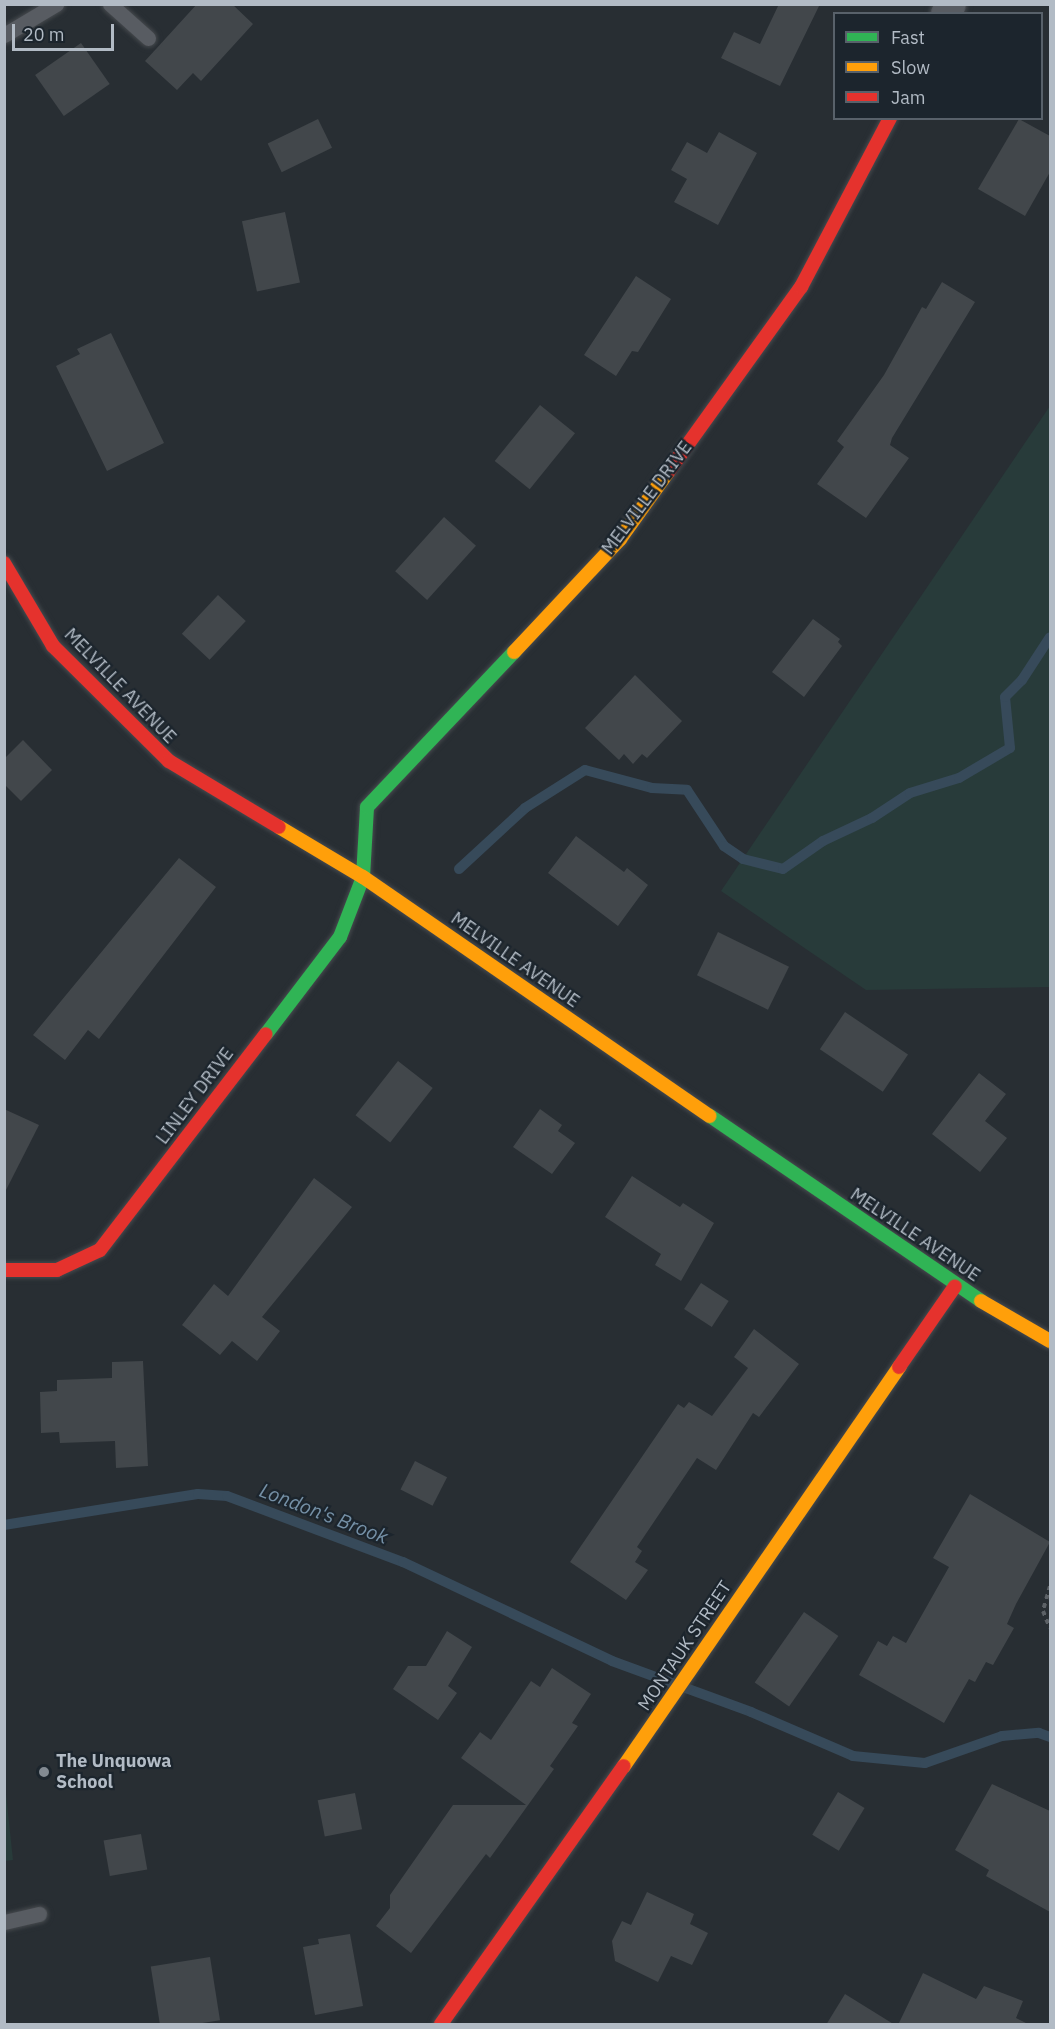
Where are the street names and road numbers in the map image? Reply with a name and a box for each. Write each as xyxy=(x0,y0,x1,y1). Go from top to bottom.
street label: MELVILLE DRIVE xyxy=(597,437,697,559)
street label: MELVILLE AVENUE xyxy=(60,624,180,748)
street label: MELVILLE AVENUE xyxy=(447,908,583,1012)
street label: LINLEY DRIVE xyxy=(152,1043,238,1149)
street label: MELVILLE AVENUE xyxy=(846,1184,984,1286)
street label: MONTAUK STREET xyxy=(634,1577,736,1715)

